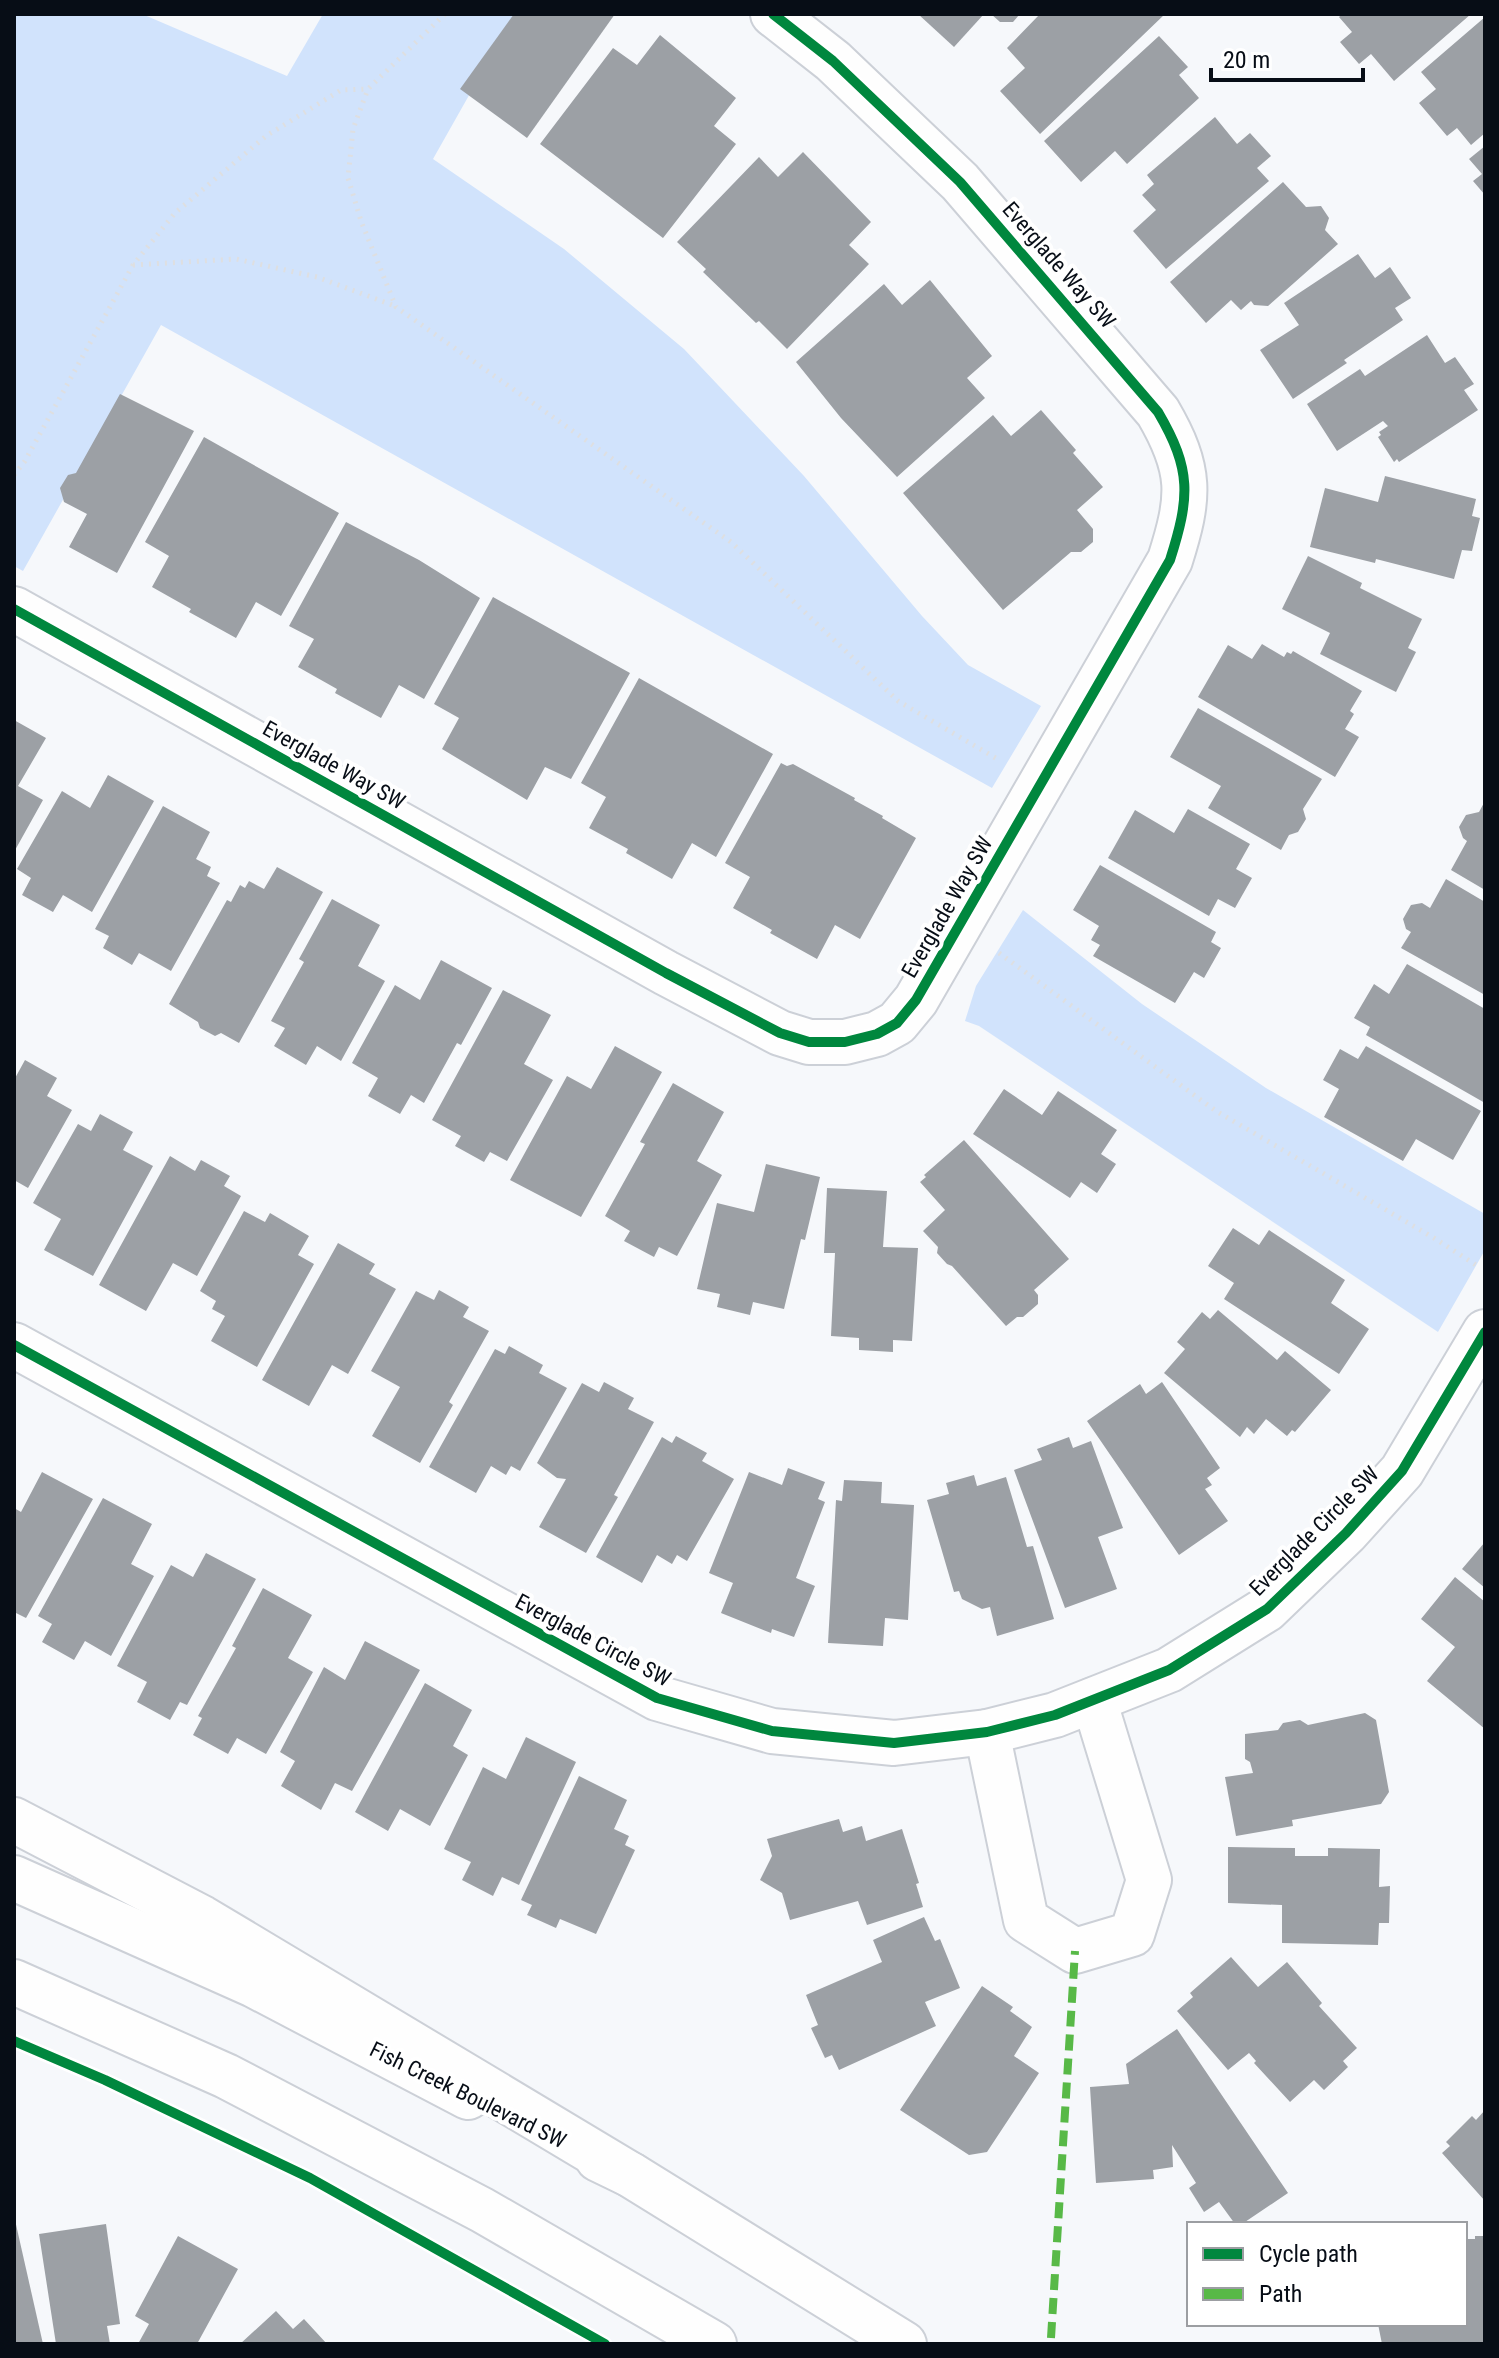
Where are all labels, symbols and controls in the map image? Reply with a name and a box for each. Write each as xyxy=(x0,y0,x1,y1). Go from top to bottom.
scale bar xyxy=(1211,32,1363,82)
text: 20 m xyxy=(1223,46,1270,74)
street label: Everglade Way SW xyxy=(998,197,1121,333)
street label: Everglade Way SW xyxy=(259,716,410,814)
street label: Everglade Way SW xyxy=(897,832,998,982)
street label: Everglade Circle SW xyxy=(1244,1461,1384,1601)
street label: Everglade Circle SW xyxy=(511,1589,675,1692)
street label: Fish Creek Boulevard SW xyxy=(366,2037,570,2154)
legend xyxy=(1187,2222,1467,2326)
text: Cycle path xyxy=(1259,2240,1358,2268)
text: Path xyxy=(1259,2280,1302,2308)

